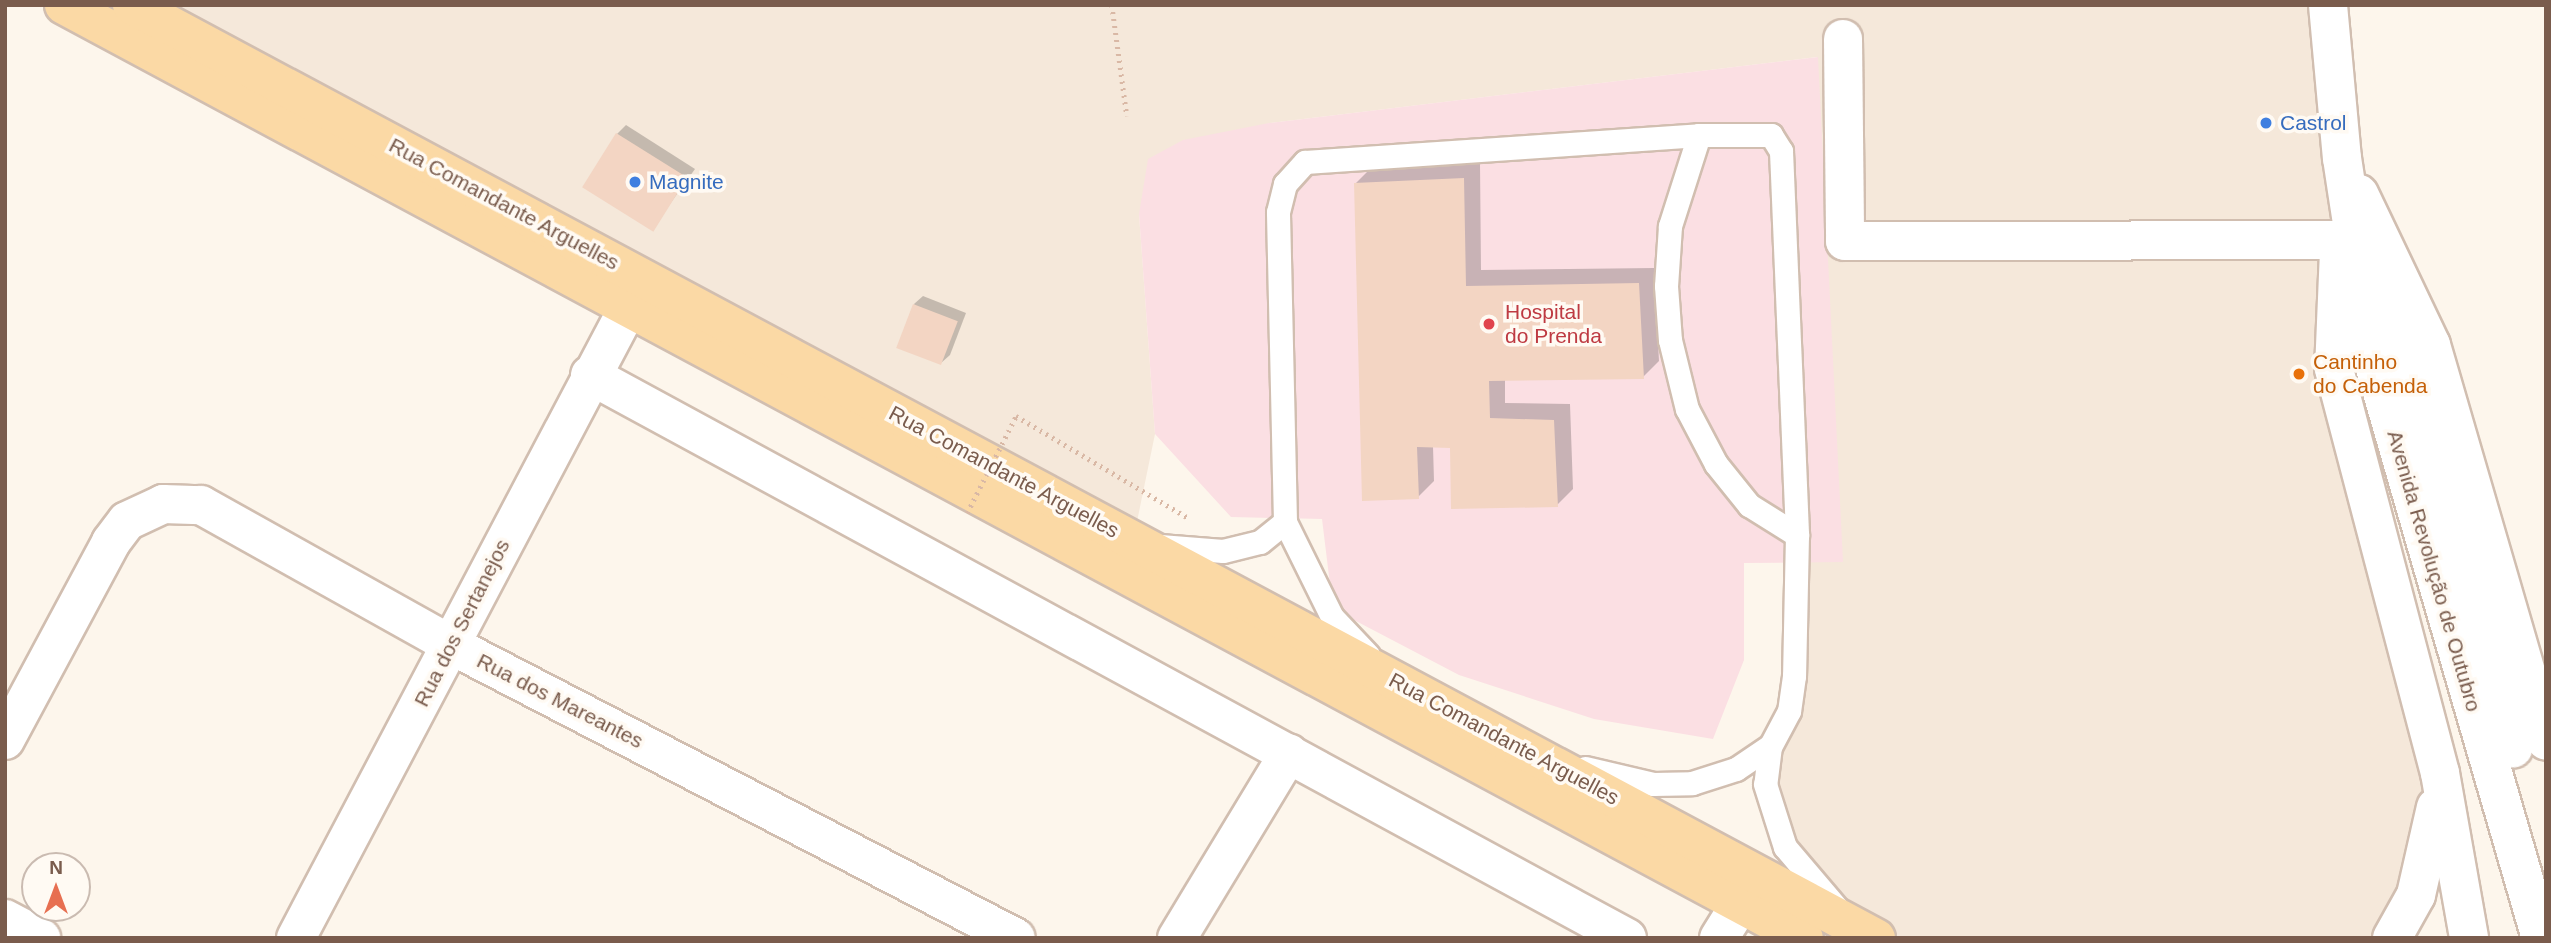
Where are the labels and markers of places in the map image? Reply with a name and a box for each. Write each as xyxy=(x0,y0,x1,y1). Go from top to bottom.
place label: Castrol xyxy=(2280,110,2347,136)
marker: Castrol xyxy=(2258,115,2274,131)
place label: Magnite xyxy=(649,169,724,195)
marker: Magnite xyxy=(627,174,643,190)
place label: Hospital do Prenda xyxy=(1505,299,1602,349)
marker: Hospital do Prenda xyxy=(1479,314,1499,334)
place label: Cantinho do Cabenda xyxy=(2313,349,2427,399)
marker: Cantinho do Cabenda xyxy=(2291,366,2307,382)

